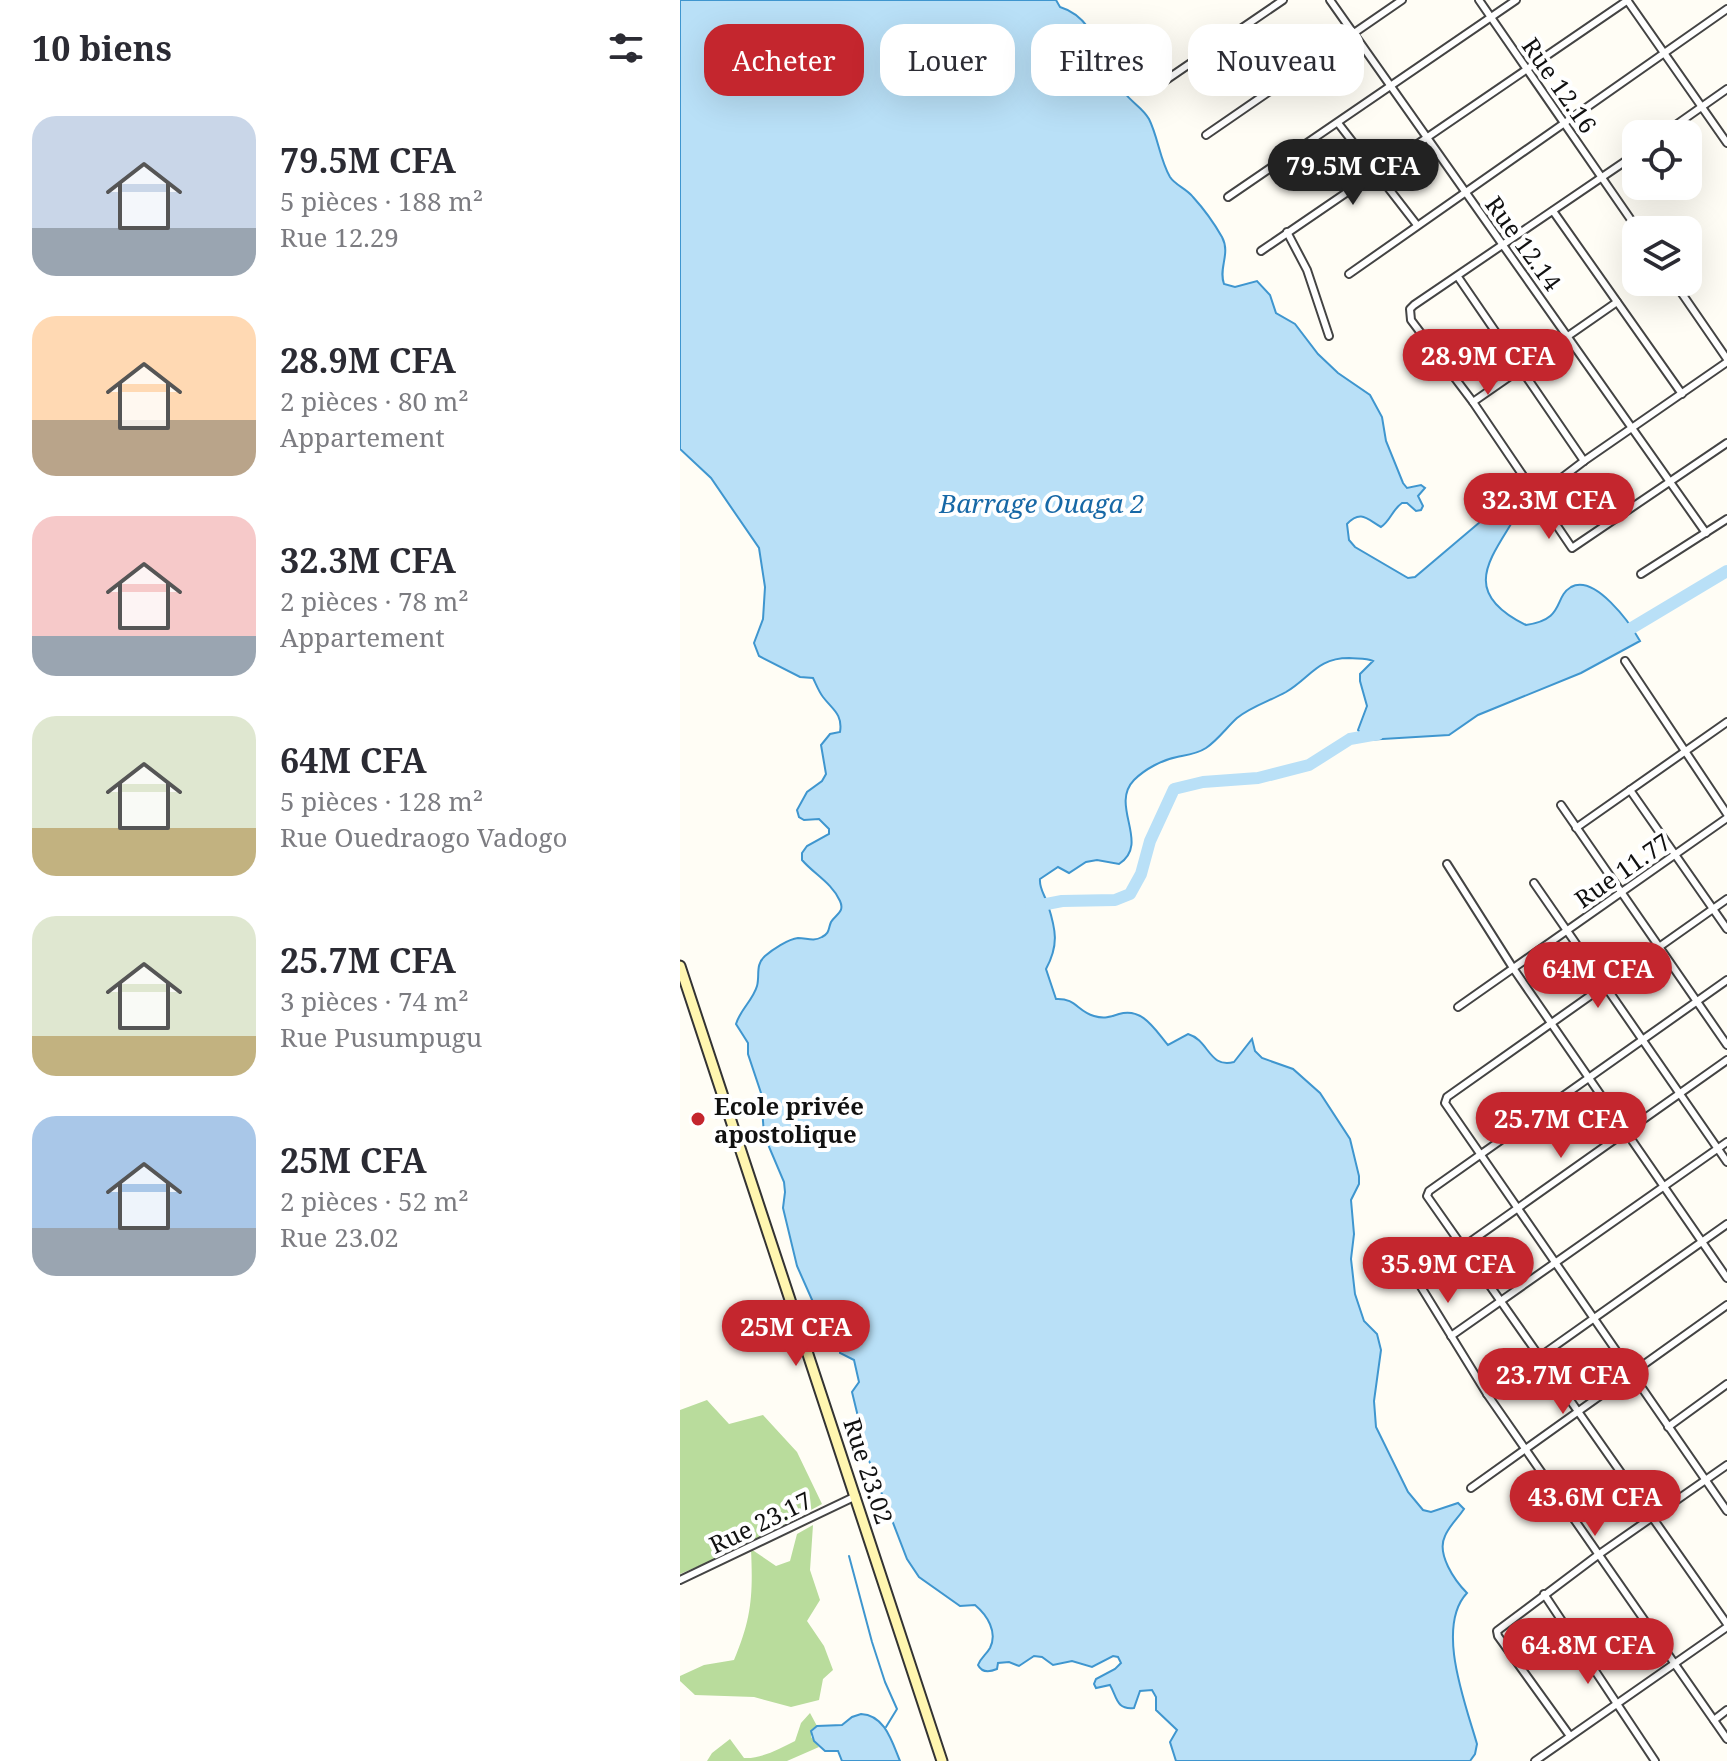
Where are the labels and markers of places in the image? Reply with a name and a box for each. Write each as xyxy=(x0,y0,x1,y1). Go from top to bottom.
pin: 79.5M CFA xyxy=(1261,139,1445,207)
pin: 28.9M CFA xyxy=(1396,329,1580,397)
pin: 32.3M CFA xyxy=(1457,473,1641,541)
pin: 64M CFA xyxy=(1524,942,1672,1010)
place label: Ecole privée apostolique xyxy=(714,1089,864,1150)
pin: 25.7M CFA xyxy=(1469,1092,1653,1160)
marker: Ecole privée apostolique xyxy=(689,1110,707,1128)
pin: 35.9M CFA xyxy=(1356,1237,1540,1305)
pin: 25M CFA xyxy=(722,1300,870,1368)
pin: 23.7M CFA xyxy=(1471,1348,1655,1416)
pin: 43.6M CFA xyxy=(1503,1470,1687,1538)
pin: 64.8M CFA xyxy=(1496,1618,1680,1686)

